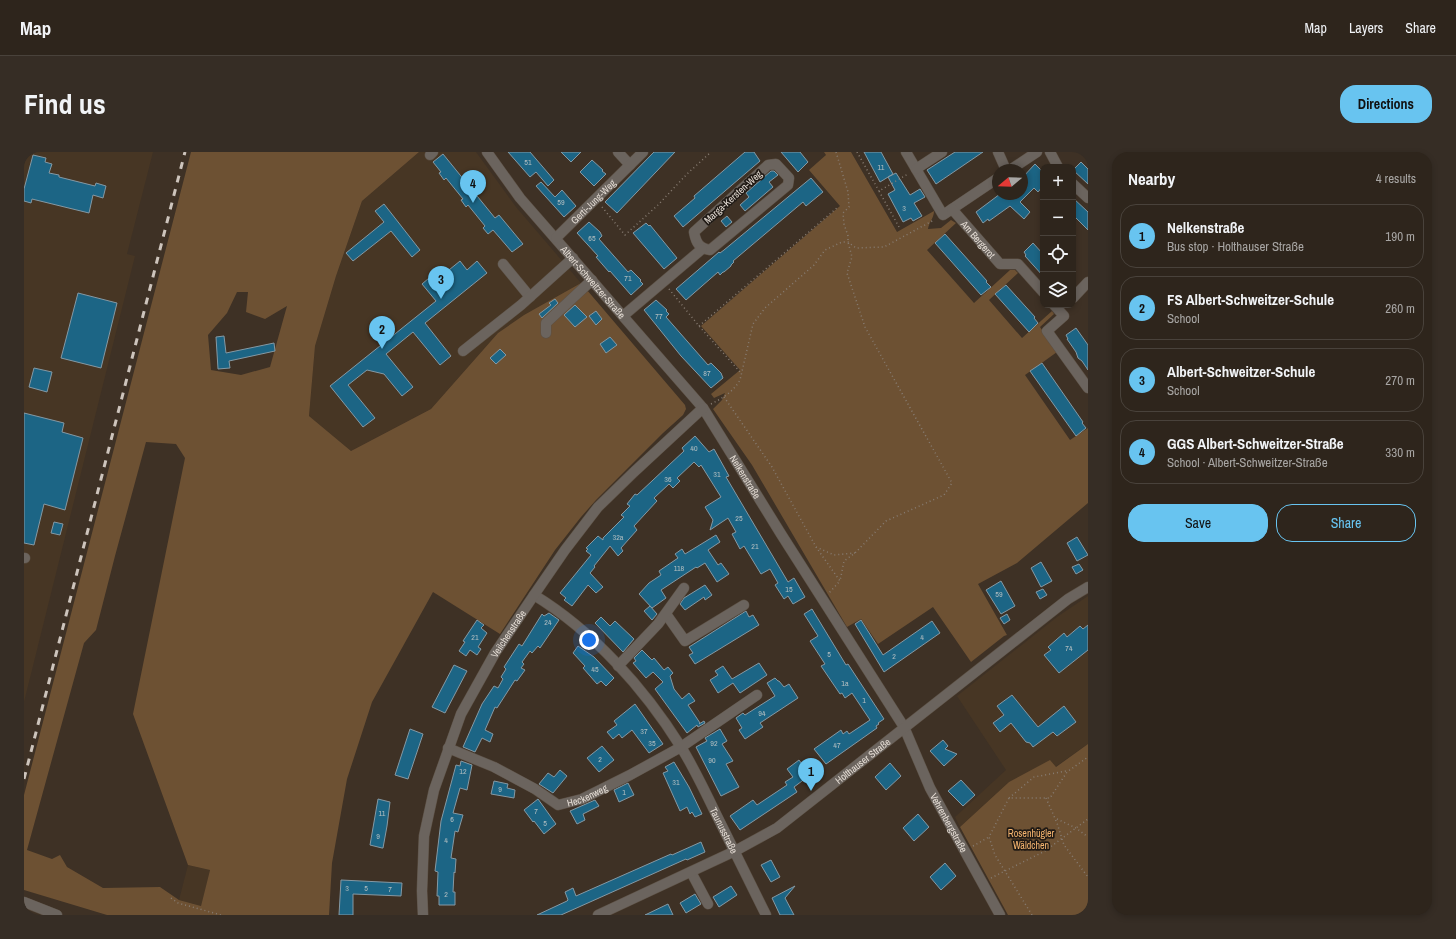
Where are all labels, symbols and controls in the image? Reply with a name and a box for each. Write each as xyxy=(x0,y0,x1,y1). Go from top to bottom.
text: Map xyxy=(20,15,51,41)
text: Map xyxy=(1305,19,1327,37)
text: Layers xyxy=(1349,19,1383,37)
text: Share xyxy=(1405,19,1436,37)
text: Find us xyxy=(24,85,106,123)
button: Directions xyxy=(1340,85,1432,123)
house number: 51 xyxy=(524,157,532,167)
house number: 11 xyxy=(878,162,885,172)
north arrow xyxy=(992,164,1028,200)
map controls xyxy=(1040,164,1076,308)
button: + xyxy=(1040,164,1076,200)
street label: Marga-Kersten-Weg xyxy=(701,167,765,226)
text: Nearby xyxy=(1128,167,1175,190)
pin: 4 xyxy=(460,170,486,203)
text: 4 results xyxy=(1376,170,1416,187)
street label: Gerti-Jung-Weg xyxy=(568,176,619,227)
house number: 59 xyxy=(557,197,565,207)
button: − xyxy=(1040,200,1076,236)
house number: 3 xyxy=(902,203,906,213)
street label: Am Bergerot xyxy=(958,217,999,261)
text: Nelkenstraße xyxy=(1167,217,1244,238)
text: 1 xyxy=(1139,228,1145,245)
text: 190 m xyxy=(1385,228,1415,245)
house number: 65 xyxy=(588,233,596,243)
button: locate xyxy=(1040,236,1076,272)
text: Bus stop · Holthauser Straße xyxy=(1167,238,1304,255)
street label: Albert-Schweitzer-Straße xyxy=(557,242,629,321)
pin: 3 xyxy=(428,266,454,299)
button: layers xyxy=(1040,272,1076,308)
house number: 71 xyxy=(624,273,632,283)
text: FS Albert-Schweitzer-Schule xyxy=(1167,289,1334,310)
text: 2 xyxy=(1139,300,1145,317)
text: 260 m xyxy=(1385,300,1415,317)
text: School xyxy=(1167,310,1200,327)
house number: 77 xyxy=(655,311,663,321)
pin: 2 xyxy=(369,316,395,349)
text: Albert-Schweitzer-Schule xyxy=(1167,361,1315,382)
house number: 87 xyxy=(703,368,711,378)
text: 3 xyxy=(1139,372,1145,389)
text: 270 m xyxy=(1385,372,1415,389)
text: School xyxy=(1167,382,1200,399)
text: GGS Albert-Schweitzer-Straße xyxy=(1167,433,1344,454)
house number: 40 xyxy=(690,443,698,453)
text: 4 xyxy=(1139,444,1145,461)
text: 330 m xyxy=(1385,444,1415,461)
street label: Nelkenstraße xyxy=(727,453,764,501)
text: School · Albert-Schweitzer-Straße xyxy=(1167,454,1328,471)
house number: 31 xyxy=(713,469,721,479)
house number: 36 xyxy=(664,474,672,484)
button: Save xyxy=(1128,504,1268,542)
button: Share xyxy=(1276,504,1416,542)
house number: 25 xyxy=(735,513,743,523)
house number: 32a xyxy=(613,532,624,542)
house number: 21 xyxy=(751,541,759,551)
house number: 118 xyxy=(674,563,685,573)
house number: 15 xyxy=(785,584,793,594)
house number: 59 xyxy=(995,589,1003,599)
street label: Veilchenstraße xyxy=(487,607,529,660)
house number: 24 xyxy=(544,617,552,627)
your location xyxy=(579,630,599,650)
house number: 21 xyxy=(471,632,479,642)
house number: 4 xyxy=(920,632,924,642)
house number: 74 xyxy=(1065,643,1073,653)
house number: 5 xyxy=(827,649,831,659)
house number: 2 xyxy=(892,651,896,661)
house number: 45 xyxy=(591,664,599,674)
house number: 1a xyxy=(841,678,849,688)
house number: 1 xyxy=(862,695,866,705)
house number: 94 xyxy=(758,708,766,718)
house number: 37 xyxy=(640,726,648,736)
street label: Holthauser Straße xyxy=(832,735,893,786)
house number: 35 xyxy=(648,738,656,748)
house number: 92 xyxy=(710,738,718,748)
house number: 47 xyxy=(833,740,841,750)
house number: 2 xyxy=(598,754,602,764)
house number: 90 xyxy=(708,755,716,765)
pin: 1 xyxy=(798,758,824,791)
house number: 12 xyxy=(459,766,467,776)
house number: 31 xyxy=(672,777,680,787)
street label: Heckenweg xyxy=(565,781,610,809)
house number: 9 xyxy=(498,784,502,794)
house number: 1 xyxy=(622,787,626,797)
street label: Vehrenbergstraße xyxy=(928,791,971,855)
street label: Taunusstraße xyxy=(707,805,741,856)
house number: 7 xyxy=(534,806,538,816)
house number: 11 xyxy=(379,808,386,818)
house number: 6 xyxy=(450,814,454,824)
house number: 5 xyxy=(543,818,547,828)
park label: Rosenhügler Wäldchen xyxy=(1008,827,1055,852)
house number: 9 xyxy=(376,831,380,841)
house number: 4 xyxy=(444,835,448,845)
house number: 3 xyxy=(345,883,349,893)
house number: 5 xyxy=(364,883,368,893)
house number: 7 xyxy=(388,884,392,894)
house number: 2 xyxy=(444,889,448,899)

